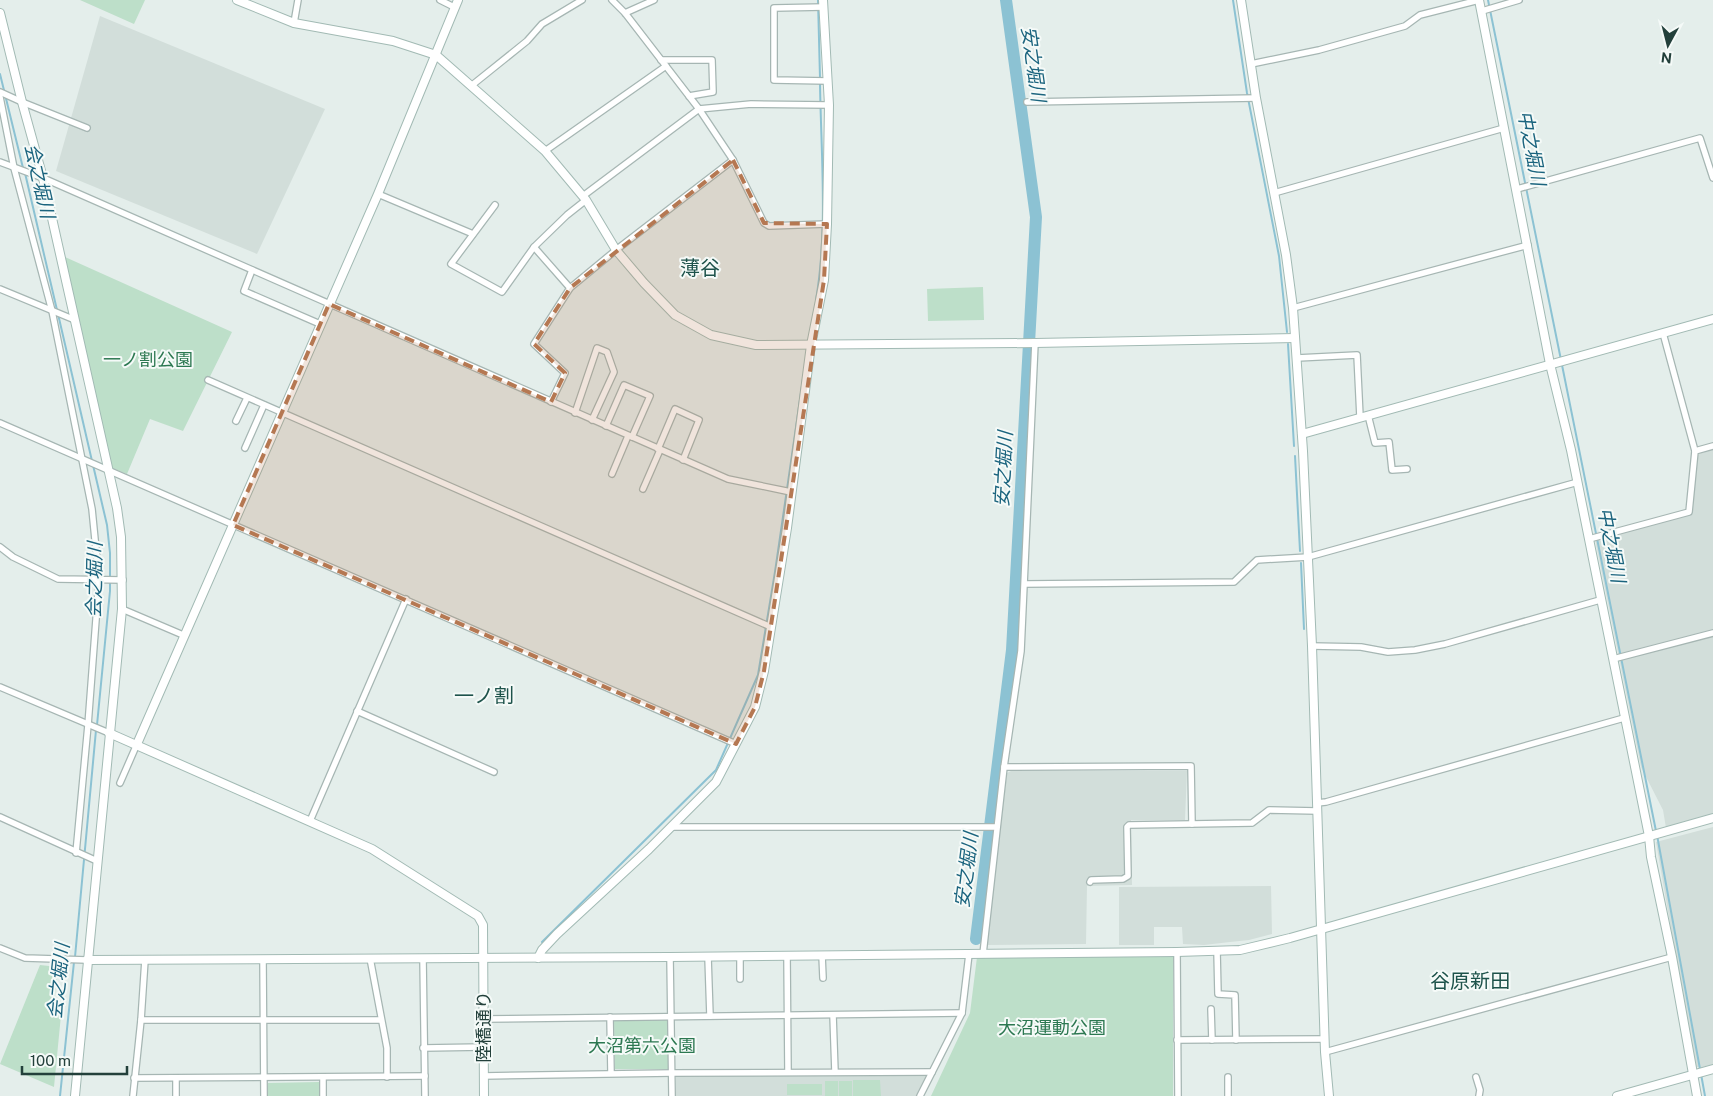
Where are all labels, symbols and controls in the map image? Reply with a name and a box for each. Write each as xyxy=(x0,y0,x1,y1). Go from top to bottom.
north arrow xyxy=(1643,20,1693,70)
water label: 安之堀川 xyxy=(1018,25,1050,105)
text: N xyxy=(1660,49,1673,67)
water label: 中之堀川 xyxy=(1514,109,1550,189)
water label: 会之堀川 xyxy=(21,141,60,222)
district label: 薄谷 xyxy=(680,256,720,280)
park label: 一ノ割公園 xyxy=(103,349,193,370)
water label: 安之堀川 xyxy=(990,428,1016,508)
water label: 中之堀川 xyxy=(1594,506,1630,586)
water label: 会之堀川 xyxy=(82,540,106,618)
district label: 一ノ割 xyxy=(454,684,514,708)
water label: 安之堀川 xyxy=(950,829,982,909)
water label: 会之堀川 xyxy=(43,940,73,1020)
district label: 谷原新田 xyxy=(1430,969,1510,993)
street label: 陸橋通り xyxy=(473,991,494,1063)
park label: 大沼運動公園 xyxy=(998,1017,1106,1038)
park label: 大沼第六公園 xyxy=(588,1035,696,1056)
scale bar xyxy=(22,1044,128,1076)
text: 100 m xyxy=(30,1052,71,1069)

